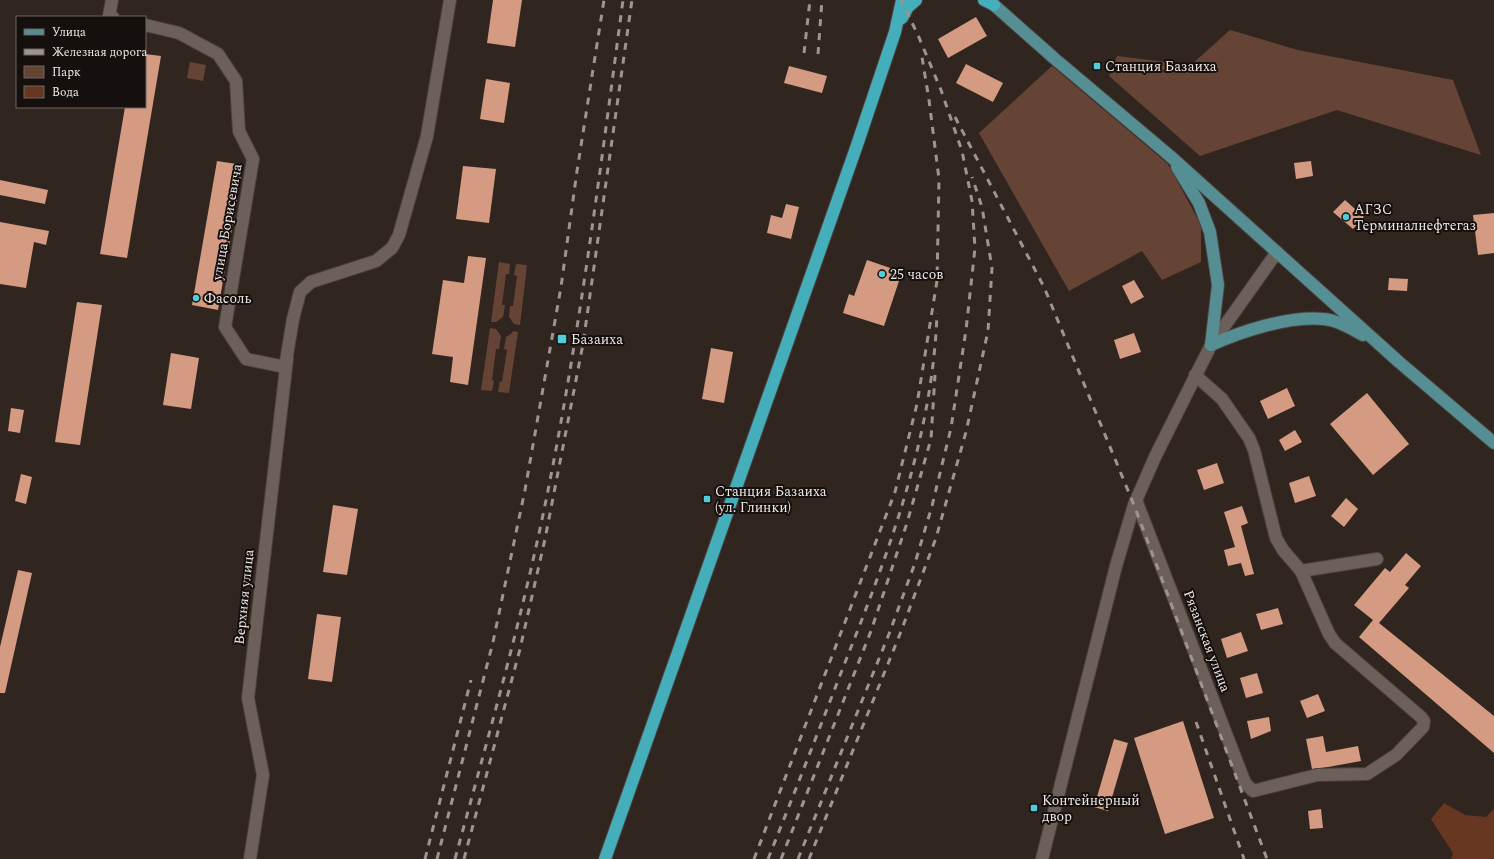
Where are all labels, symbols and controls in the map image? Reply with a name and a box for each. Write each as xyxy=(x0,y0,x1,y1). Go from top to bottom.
legend xyxy=(16,16,146,108)
text: Улица xyxy=(52,23,86,42)
text: Железная дорога xyxy=(52,43,147,62)
place label: Станция Базаиха xyxy=(1105,56,1217,77)
marker: Станция Базаиха xyxy=(1092,61,1102,71)
text: Парк xyxy=(52,63,81,82)
text: Вода xyxy=(52,83,79,102)
street label: улица Борисевича xyxy=(206,162,248,283)
place label: АГЗС Терминалнефтегаз xyxy=(1354,199,1476,236)
marker: АГЗС Терминалнефтегаз xyxy=(1341,212,1351,222)
place label: 25 часов xyxy=(890,264,943,285)
marker: 25 часов xyxy=(877,269,887,279)
place label: Фасоль xyxy=(204,288,252,309)
marker: Фасоль xyxy=(191,293,201,303)
place label: Базаиха xyxy=(571,329,623,350)
marker: Базаиха xyxy=(556,333,568,345)
place label: Станция Базаиха (ул. Глинки) xyxy=(715,481,827,518)
marker: Станция Базаиха (ул. Глинки) xyxy=(702,494,712,504)
street label: Верхняя улица xyxy=(229,548,259,646)
street label: Рязанская улица xyxy=(1178,587,1236,695)
place label: Контейнерный двор xyxy=(1042,790,1140,827)
marker: Контейнерный двор xyxy=(1029,803,1039,813)

